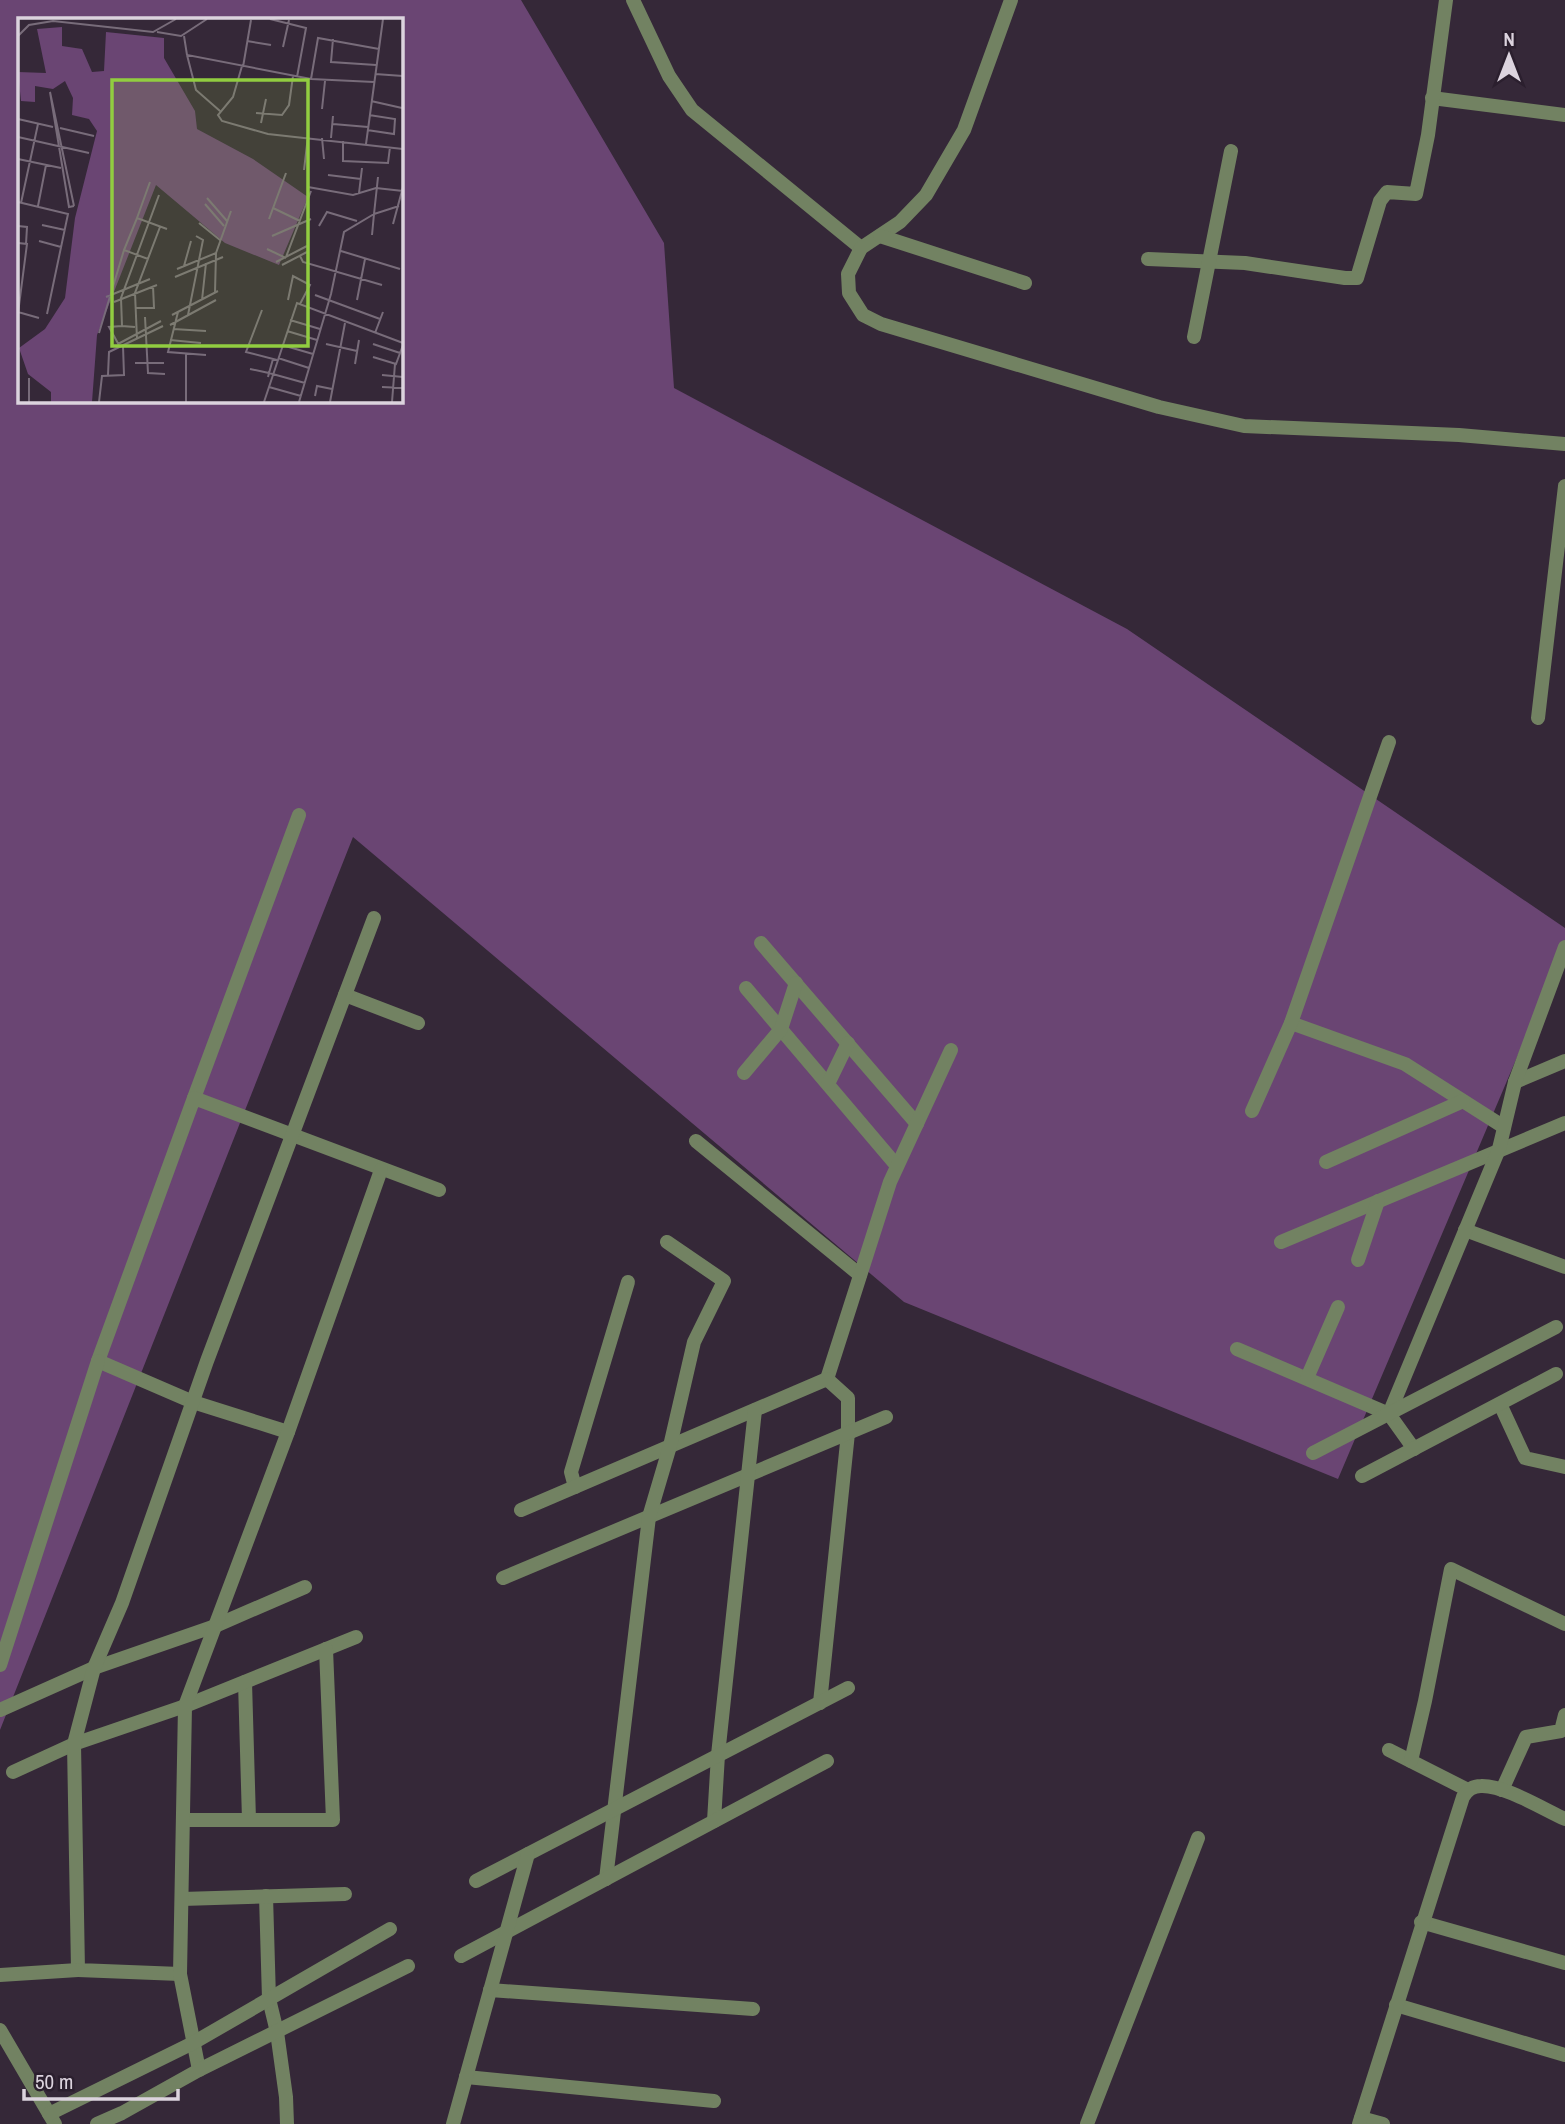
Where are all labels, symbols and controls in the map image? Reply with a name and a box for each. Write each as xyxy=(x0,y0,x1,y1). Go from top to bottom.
inset map xyxy=(18,18,402,402)
north arrow xyxy=(1474,21,1544,91)
text: N xyxy=(1503,26,1515,52)
scale bar xyxy=(24,2058,178,2102)
text: 50 m xyxy=(35,2067,73,2096)

